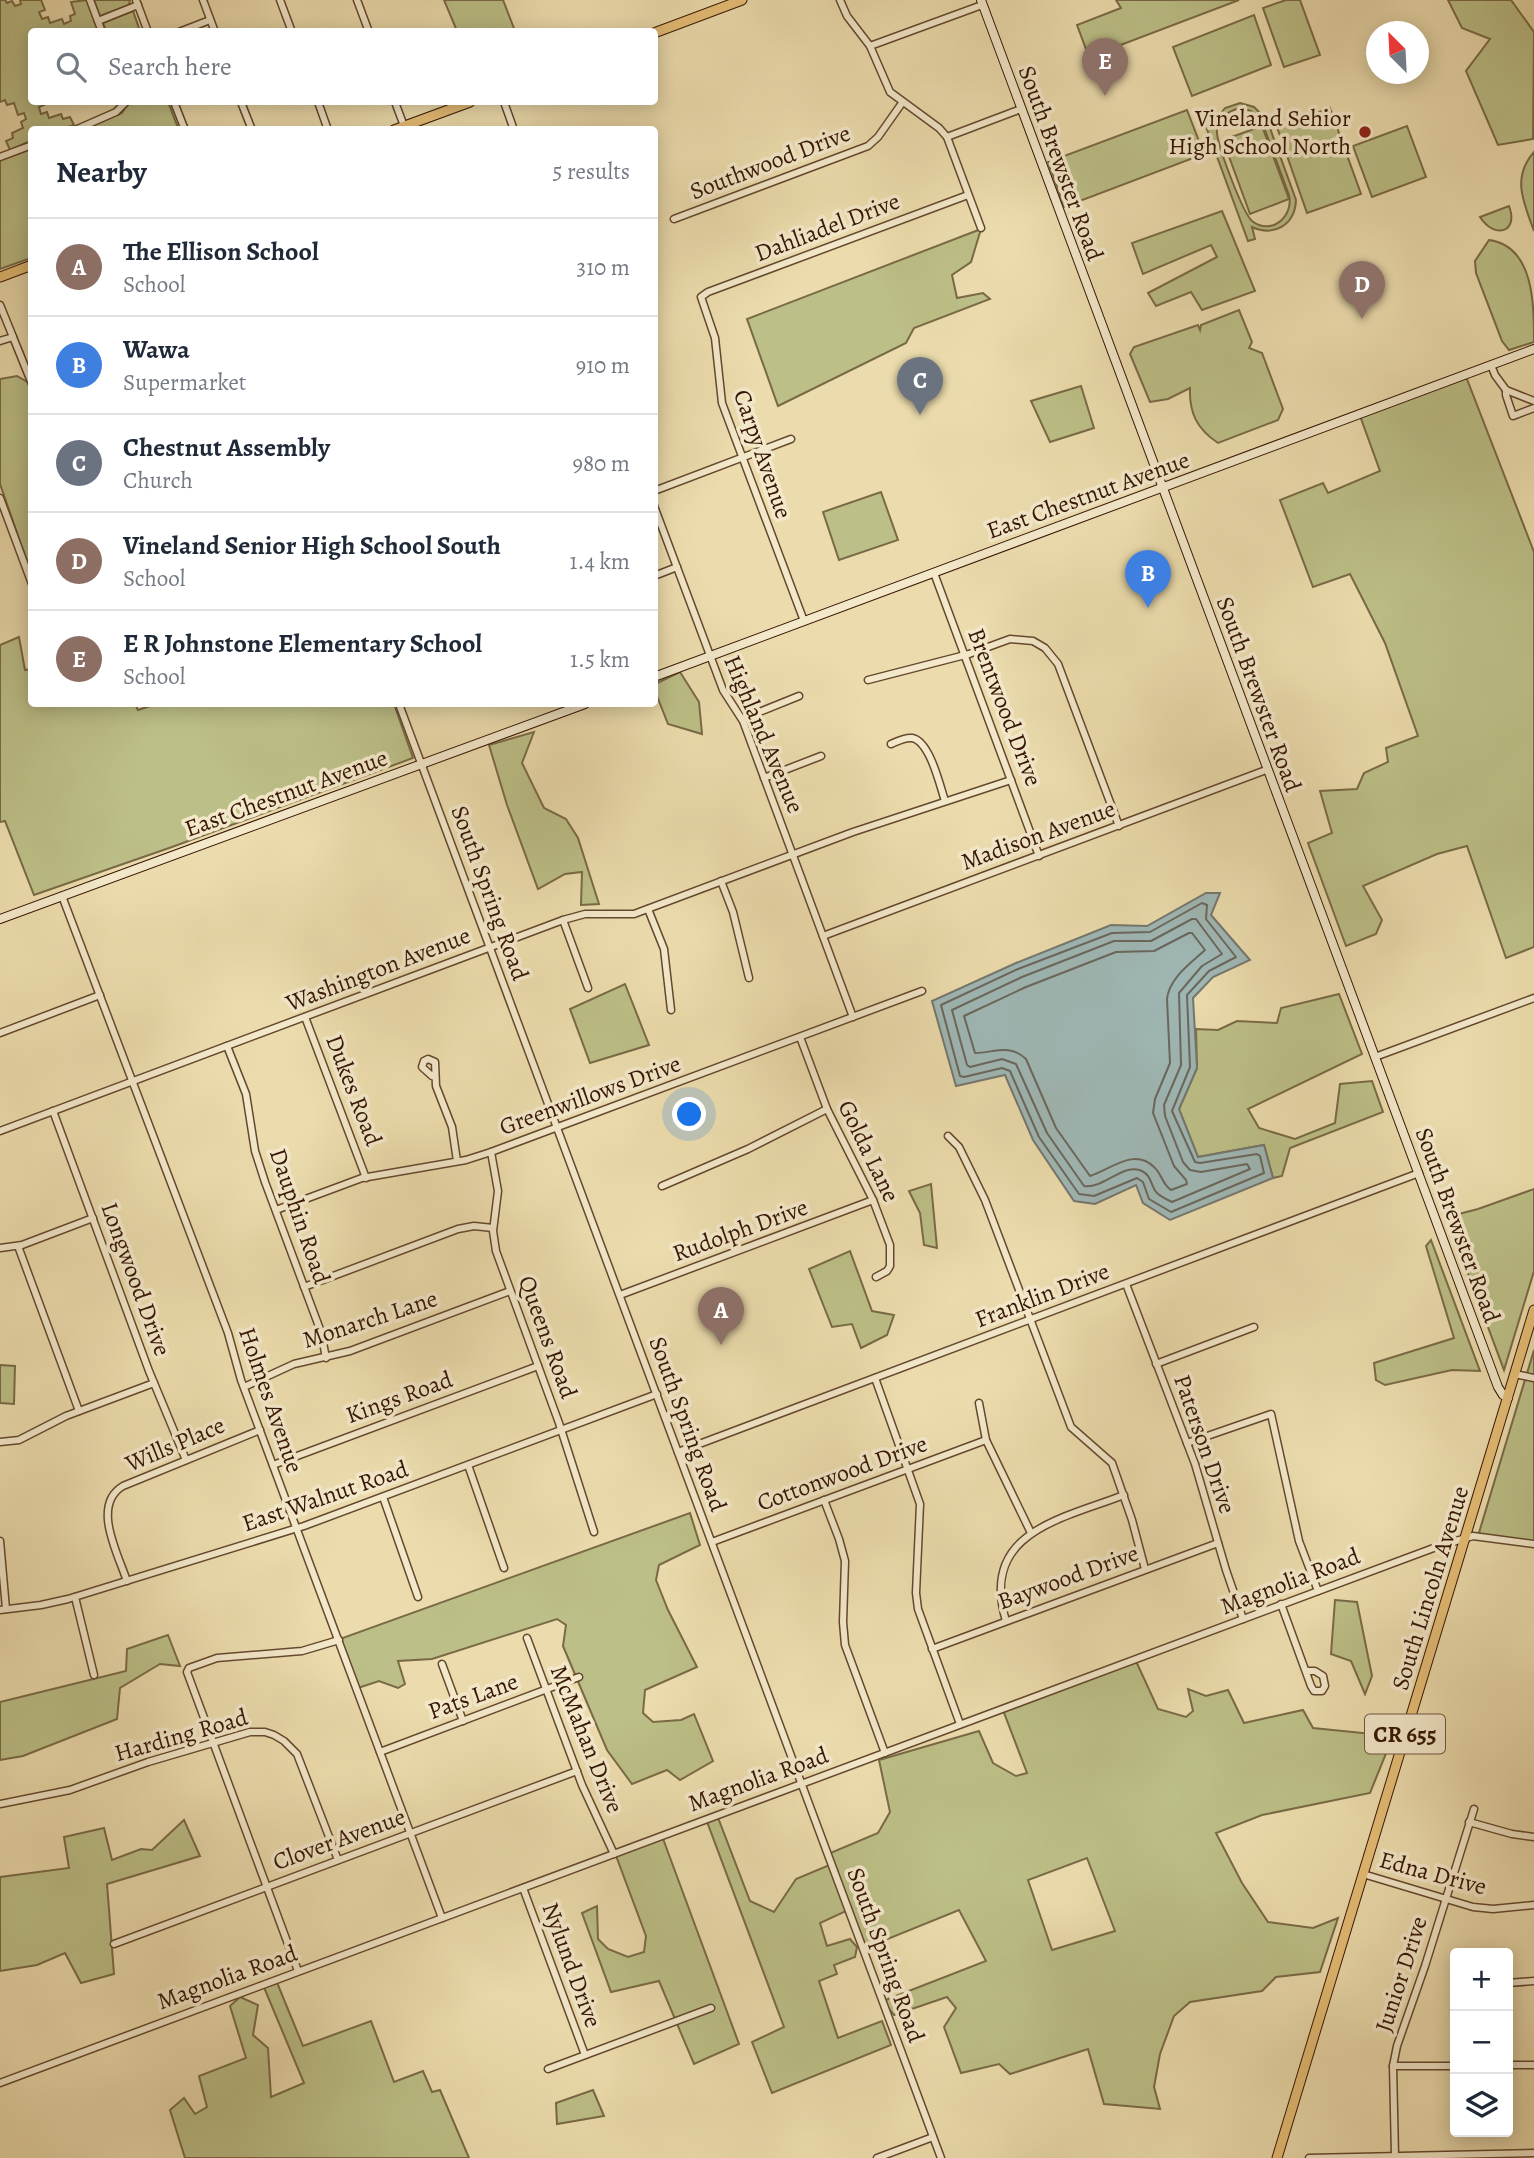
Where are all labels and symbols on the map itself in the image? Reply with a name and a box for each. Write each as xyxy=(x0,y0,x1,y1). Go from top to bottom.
north arrow xyxy=(1366,21,1429,84)
pin: E xyxy=(1082,38,1128,96)
street label: South Brewster Road xyxy=(1011,61,1111,265)
place label: Vineland Sehior High School North xyxy=(1168,102,1351,162)
street label: Southwood Drive xyxy=(685,117,855,207)
marker: Vineland Sehior High School North xyxy=(1357,124,1373,140)
street label: Dahliadel Drive xyxy=(750,185,904,269)
pin: D xyxy=(1339,261,1385,319)
pin: C xyxy=(897,357,943,415)
street label: Carpy Avenue xyxy=(726,385,800,523)
street label: East Chestnut Avenue xyxy=(982,443,1194,547)
pin: B xyxy=(1125,550,1171,608)
street label: South Brewster Road xyxy=(1209,592,1309,796)
street label: Brentwood Drive xyxy=(960,623,1050,791)
street label: Highland Avenue xyxy=(716,650,812,818)
street label: East Chestnut Avenue xyxy=(180,741,392,845)
street label: Madison Avenue xyxy=(956,792,1120,878)
street label: South Spring Road xyxy=(444,801,537,985)
street label: Washington Avenue xyxy=(280,919,475,1019)
street label: Dukes Road xyxy=(318,1030,390,1150)
street label: Greenwillows Drive xyxy=(495,1047,685,1143)
street label: Golda Lane xyxy=(831,1095,907,1207)
your location xyxy=(672,1097,706,1131)
street label: South Brewster Road xyxy=(1408,1123,1508,1327)
street label: Dauphin Road xyxy=(262,1144,338,1288)
street label: Rudolph Drive xyxy=(668,1191,812,1269)
street label: Longwood Drive xyxy=(93,1198,179,1360)
street label: Franklin Drive xyxy=(970,1255,1114,1335)
street label: Queens Road xyxy=(511,1271,585,1403)
street label: Monarch Lane xyxy=(298,1282,442,1356)
pin: A xyxy=(698,1287,744,1345)
street label: Holmes Avenue xyxy=(231,1323,311,1477)
street label: South Spring Road xyxy=(642,1332,735,1516)
street label: Kings Road xyxy=(341,1363,457,1431)
street label: Paterson Drive xyxy=(1166,1370,1244,1518)
street label: Wills Place xyxy=(119,1409,230,1480)
street label: Cottonwood Drive xyxy=(752,1427,932,1519)
street label: East Walnut Road xyxy=(238,1453,412,1539)
street label: South Lincoln Avenue xyxy=(1384,1482,1476,1694)
street label: Baywood Drive xyxy=(993,1537,1143,1617)
street label: Magnolia Road xyxy=(1216,1540,1364,1622)
street label: McMahan Drive xyxy=(543,1660,631,1818)
street label: Pats Lane xyxy=(424,1665,522,1727)
street label: Harding Road xyxy=(111,1701,252,1769)
road number: CR 655 xyxy=(1365,1714,1445,1754)
street label: Magnolia Road xyxy=(683,1739,833,1819)
street label: Clover Avenue xyxy=(268,1800,410,1878)
street label: Edna Drive xyxy=(1376,1843,1490,1903)
street label: South Spring Road xyxy=(840,1863,933,2047)
street label: Nylund Drive xyxy=(535,1898,609,2032)
street label: Junior Drive xyxy=(1367,1912,1435,2036)
street label: Magnolia Road xyxy=(152,1937,302,2017)

